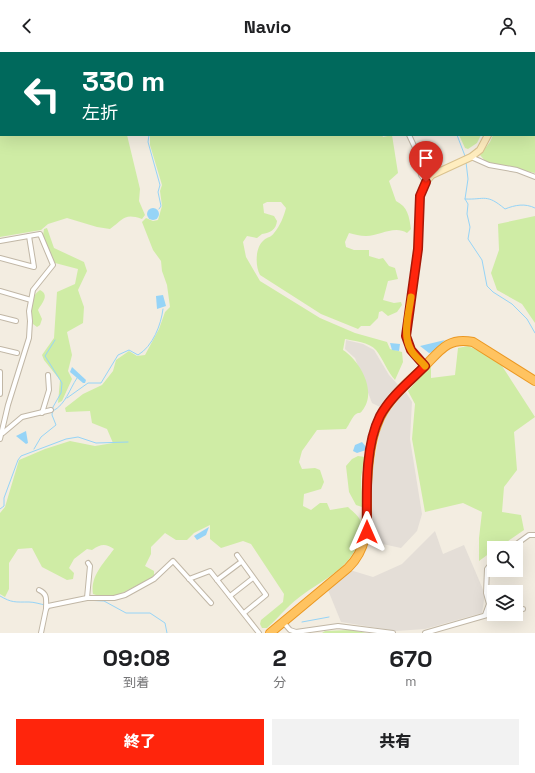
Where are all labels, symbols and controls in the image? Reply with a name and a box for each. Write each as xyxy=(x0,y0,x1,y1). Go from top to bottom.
icon: back xyxy=(16,15,38,37)
text: Navio xyxy=(244,15,291,38)
icon: person xyxy=(497,15,519,37)
text: 330 m xyxy=(82,63,165,99)
icon: left xyxy=(16,68,68,120)
text: 左折 xyxy=(82,101,118,124)
pin xyxy=(409,141,443,182)
icon: arrive xyxy=(415,147,437,169)
position arrow xyxy=(346,511,388,553)
map controls xyxy=(487,541,523,621)
button: search xyxy=(487,541,523,577)
button: layers xyxy=(487,585,523,621)
text: 09:08 xyxy=(103,642,170,673)
text: 2 xyxy=(273,642,287,673)
text: 670 xyxy=(389,643,432,674)
text: m xyxy=(405,673,416,690)
text: 到着 xyxy=(123,674,149,691)
text: 分 xyxy=(273,674,286,691)
button: 終了 xyxy=(16,719,264,765)
button: 共有 xyxy=(272,719,519,765)

